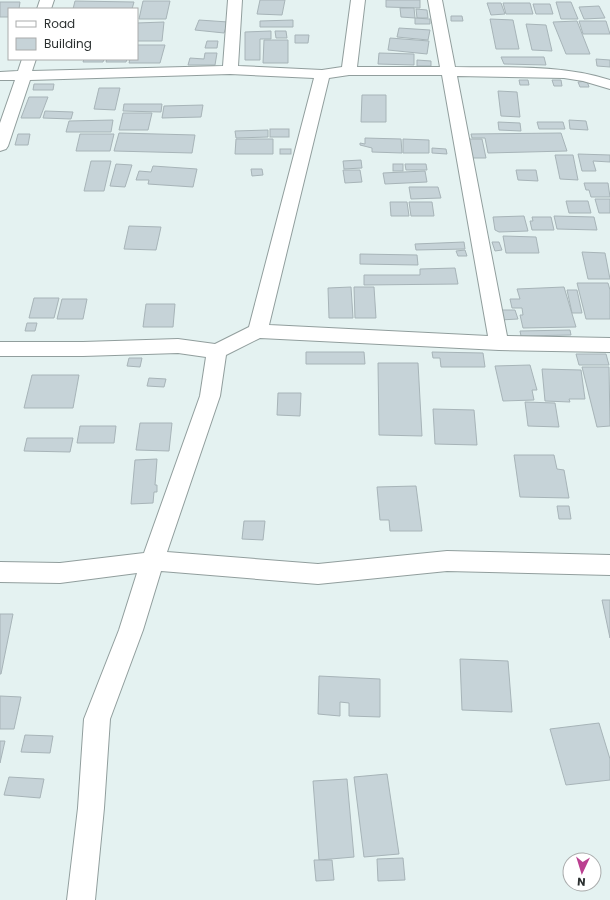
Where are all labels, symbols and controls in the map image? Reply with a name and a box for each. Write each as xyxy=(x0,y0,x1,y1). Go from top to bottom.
legend xyxy=(8,8,138,60)
text: Road xyxy=(44,15,75,32)
text: Building xyxy=(44,35,92,52)
north arrow xyxy=(562,852,602,892)
text: N xyxy=(577,874,586,890)

